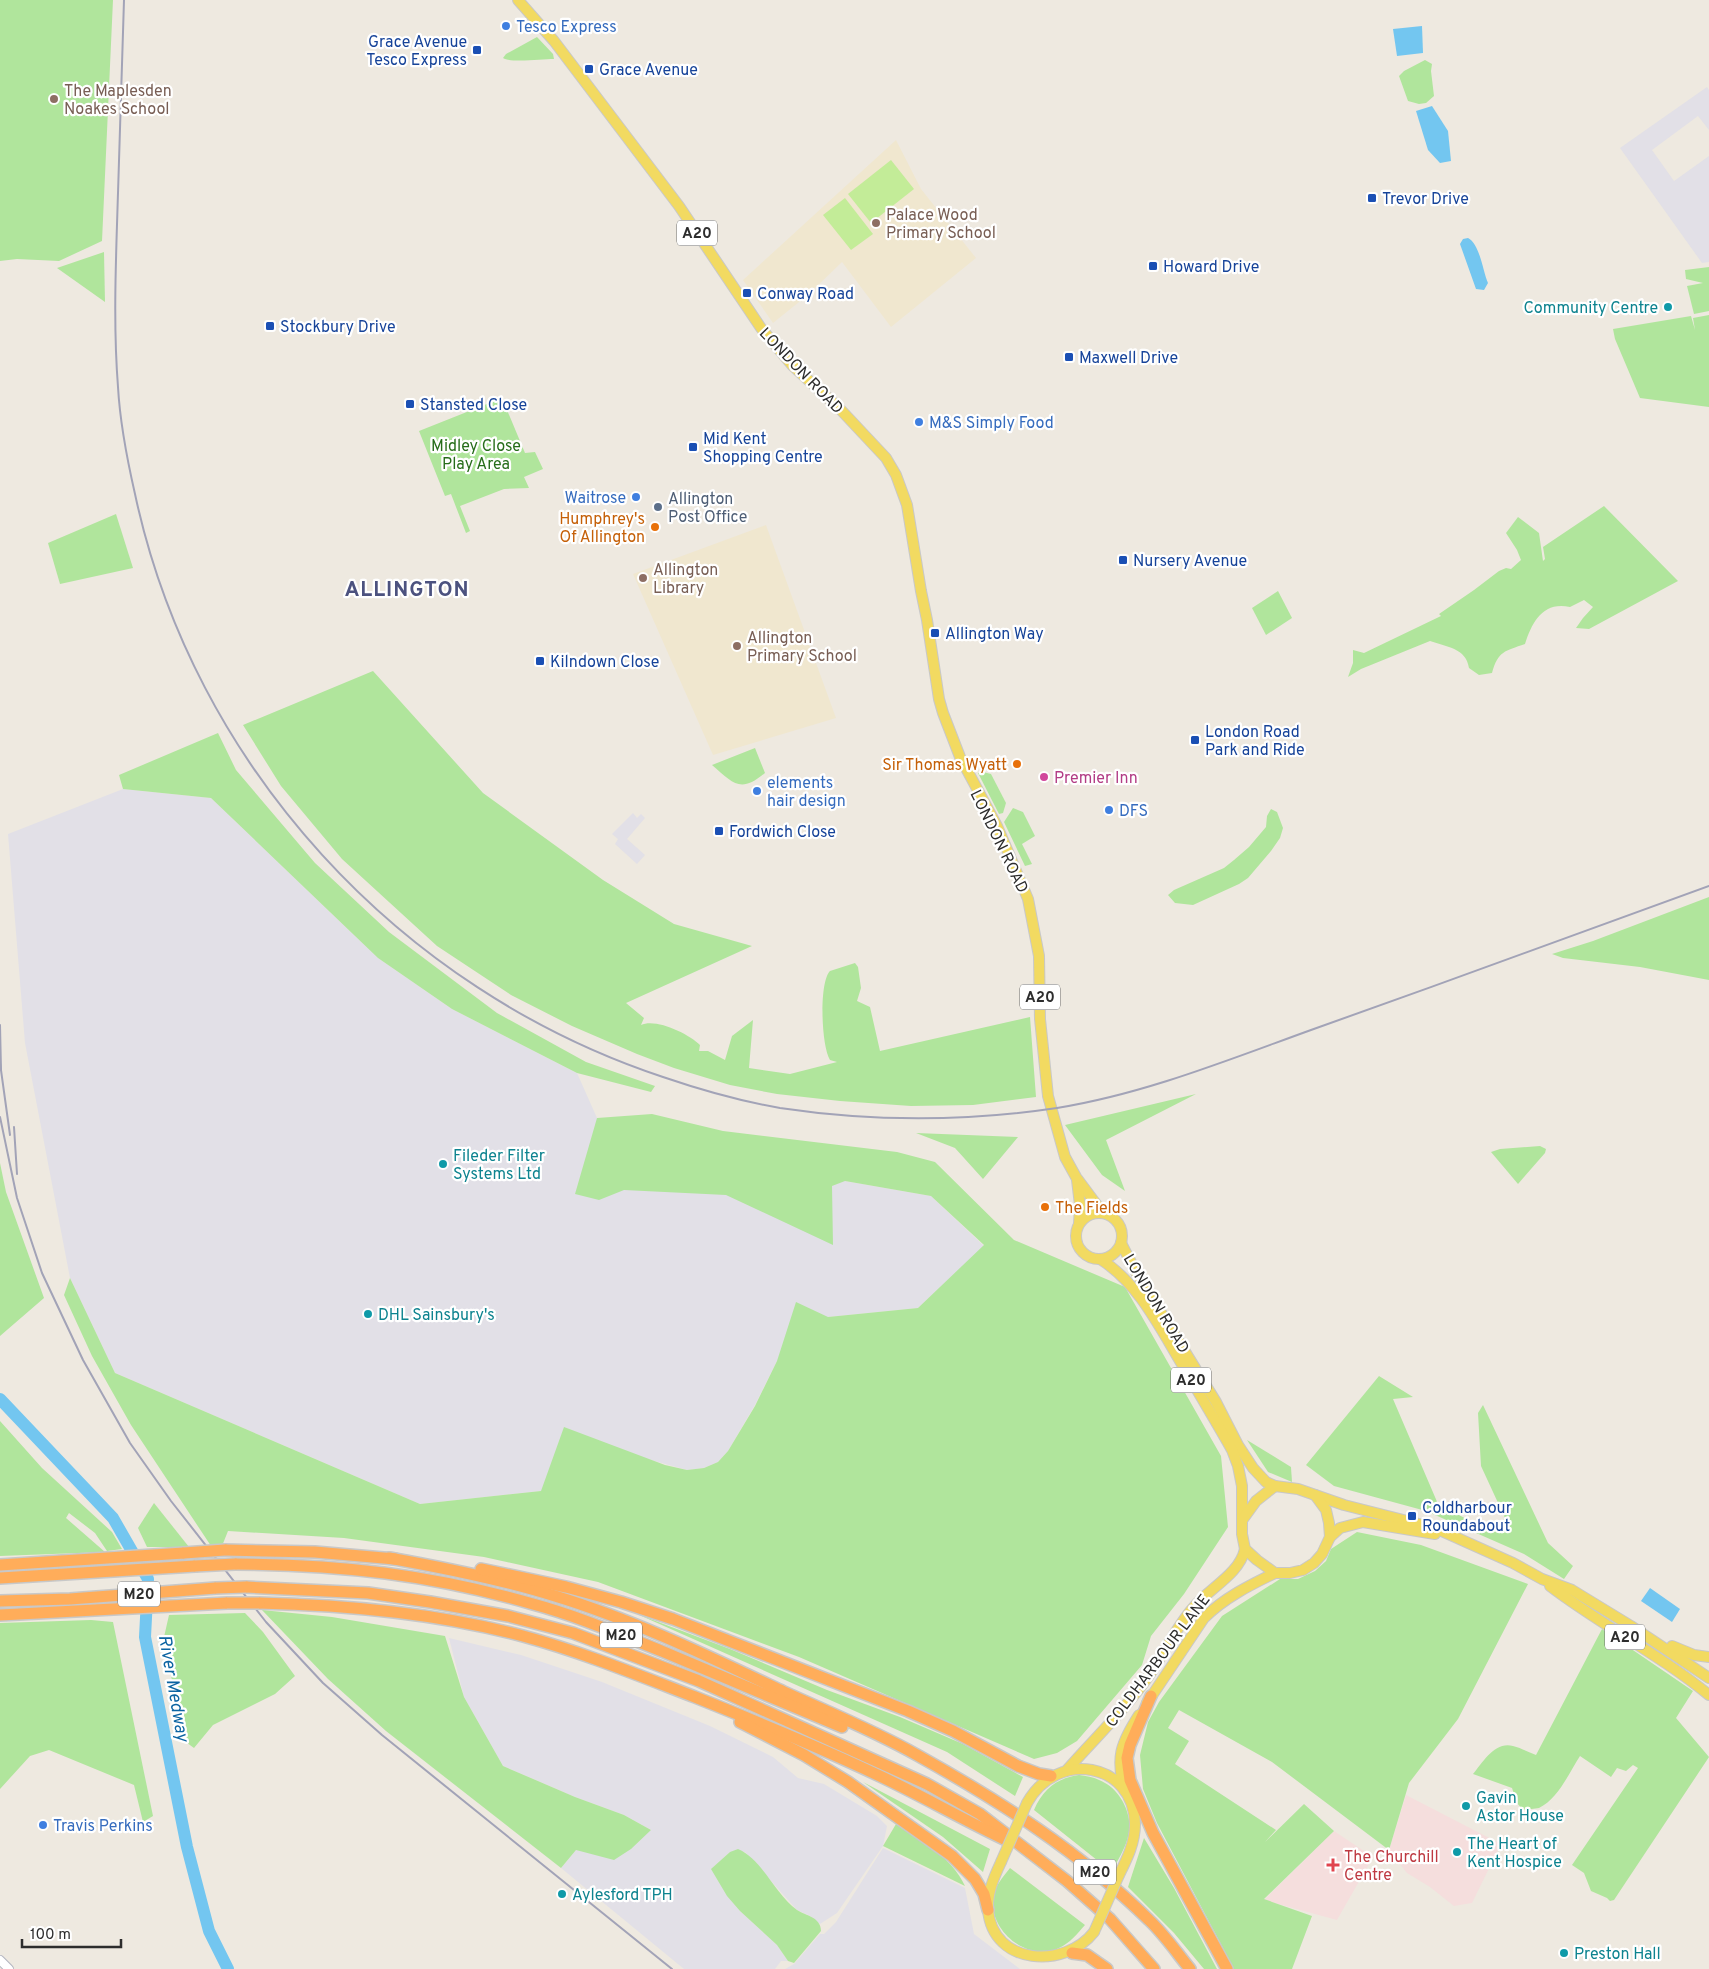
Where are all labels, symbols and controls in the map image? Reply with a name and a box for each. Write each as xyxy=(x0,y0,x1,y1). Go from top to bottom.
place label: Tesco Express xyxy=(516,18,617,38)
marker: Tesco Express xyxy=(500,20,512,32)
place label: Grace Avenue Tesco Express xyxy=(366,33,467,71)
marker: Grace Avenue Tesco Express xyxy=(471,44,483,56)
place label: Grace Avenue xyxy=(599,61,698,81)
marker: Grace Avenue xyxy=(583,63,595,75)
place label: The Maplesden Noakes School xyxy=(64,82,172,120)
marker: The Maplesden Noakes School xyxy=(48,93,60,105)
place label: Trevor Drive xyxy=(1382,190,1469,210)
marker: Trevor Drive xyxy=(1366,192,1378,204)
place label: Palace Wood Primary School xyxy=(886,206,996,244)
marker: Palace Wood Primary School xyxy=(870,217,882,229)
road number: A20 xyxy=(677,220,717,246)
place label: Howard Drive xyxy=(1163,258,1259,278)
marker: Howard Drive xyxy=(1147,260,1159,272)
place label: Conway Road xyxy=(757,285,854,305)
marker: Conway Road xyxy=(741,287,753,299)
place label: Community Centre xyxy=(1523,299,1658,319)
marker: Community Centre xyxy=(1662,301,1674,313)
place label: Stockbury Drive xyxy=(280,318,396,338)
marker: Stockbury Drive xyxy=(264,320,276,332)
street label: LONDON ROAD xyxy=(754,324,847,419)
place label: Maxwell Drive xyxy=(1079,349,1178,369)
marker: Maxwell Drive xyxy=(1063,351,1075,363)
place label: Stansted Close xyxy=(420,396,527,416)
marker: Stansted Close xyxy=(404,398,416,410)
place label: M&S Simply Food xyxy=(929,414,1054,434)
marker: M&S Simply Food xyxy=(913,416,925,428)
place label: Mid Kent Shopping Centre xyxy=(703,430,823,468)
park label: Midley Close Play Area xyxy=(431,437,521,475)
marker: Mid Kent Shopping Centre xyxy=(687,441,699,453)
place label: Waitrose xyxy=(565,489,626,509)
place label: Allington Post Office xyxy=(668,490,747,528)
marker: Waitrose xyxy=(630,491,642,503)
marker: Allington Post Office xyxy=(652,501,664,513)
place label: Humphrey's Of Allington xyxy=(559,510,645,548)
marker: Humphrey's Of Allington xyxy=(649,521,661,533)
place label: Nursery Avenue xyxy=(1133,552,1247,572)
marker: Nursery Avenue xyxy=(1117,554,1129,566)
place label: Allington Library xyxy=(653,561,718,599)
marker: Allington Library xyxy=(637,572,649,584)
district label: ALLINGTON xyxy=(344,577,470,604)
place label: Allington Way xyxy=(945,625,1044,645)
marker: Allington Way xyxy=(929,627,941,639)
place label: Allington Primary School xyxy=(747,629,857,667)
marker: Allington Primary School xyxy=(731,640,743,652)
place label: Kilndown Close xyxy=(550,653,659,673)
marker: Kilndown Close xyxy=(534,655,546,667)
place label: London Road Park and Ride xyxy=(1205,723,1305,761)
marker: London Road Park and Ride xyxy=(1189,734,1201,746)
place label: Sir Thomas Wyatt xyxy=(882,756,1007,776)
marker: Sir Thomas Wyatt xyxy=(1011,758,1023,770)
place label: Premier Inn xyxy=(1054,769,1138,789)
marker: Premier Inn xyxy=(1038,771,1050,783)
place label: elements hair design xyxy=(767,774,846,812)
marker: elements hair design xyxy=(751,785,763,797)
street label: LONDON ROAD xyxy=(965,787,1032,897)
place label: DFS xyxy=(1119,802,1148,822)
marker: DFS xyxy=(1103,804,1115,816)
place label: Fordwich Close xyxy=(729,823,836,843)
marker: Fordwich Close xyxy=(713,825,725,837)
road number: A20 xyxy=(1020,984,1060,1010)
place label: Fileder Filter Systems Ltd xyxy=(453,1147,545,1185)
marker: Fileder Filter Systems Ltd xyxy=(437,1158,449,1170)
place label: The Fields xyxy=(1055,1199,1128,1219)
marker: The Fields xyxy=(1039,1201,1051,1213)
street label: LONDON ROAD xyxy=(1118,1251,1193,1357)
place label: DHL Sainsbury's xyxy=(378,1306,495,1326)
marker: DHL Sainsbury's xyxy=(362,1308,374,1320)
road number: A20 xyxy=(1171,1368,1211,1392)
place label: Coldharbour Roundabout xyxy=(1422,1499,1512,1537)
marker: Coldharbour Roundabout xyxy=(1406,1510,1418,1522)
road number: M20 xyxy=(118,1582,160,1606)
street label: COLDHARBOUR LANE xyxy=(1102,1591,1215,1732)
road number: M20 xyxy=(600,1622,642,1648)
road number: A20 xyxy=(1605,1624,1645,1650)
water label: River Medway xyxy=(152,1633,194,1745)
place label: Gavin Astor House xyxy=(1476,1789,1564,1827)
marker: Gavin Astor House xyxy=(1460,1800,1472,1812)
place label: Travis Perkins xyxy=(53,1817,153,1837)
marker: Travis Perkins xyxy=(37,1819,49,1831)
place label: The Heart of Kent Hospice xyxy=(1467,1835,1562,1873)
marker: The Heart of Kent Hospice xyxy=(1451,1846,1463,1858)
place label: The Churchill Centre xyxy=(1344,1848,1439,1886)
marker: The Churchill Centre xyxy=(1326,1858,1340,1872)
road number: M20 xyxy=(1074,1860,1116,1884)
place label: Aylesford TPH xyxy=(572,1886,673,1906)
marker: Aylesford TPH xyxy=(556,1888,568,1900)
scale bar xyxy=(22,1916,121,1948)
text: 100 m xyxy=(30,1926,71,1945)
place label: Preston Hall xyxy=(1574,1945,1661,1965)
marker: Preston Hall xyxy=(1558,1947,1570,1959)

